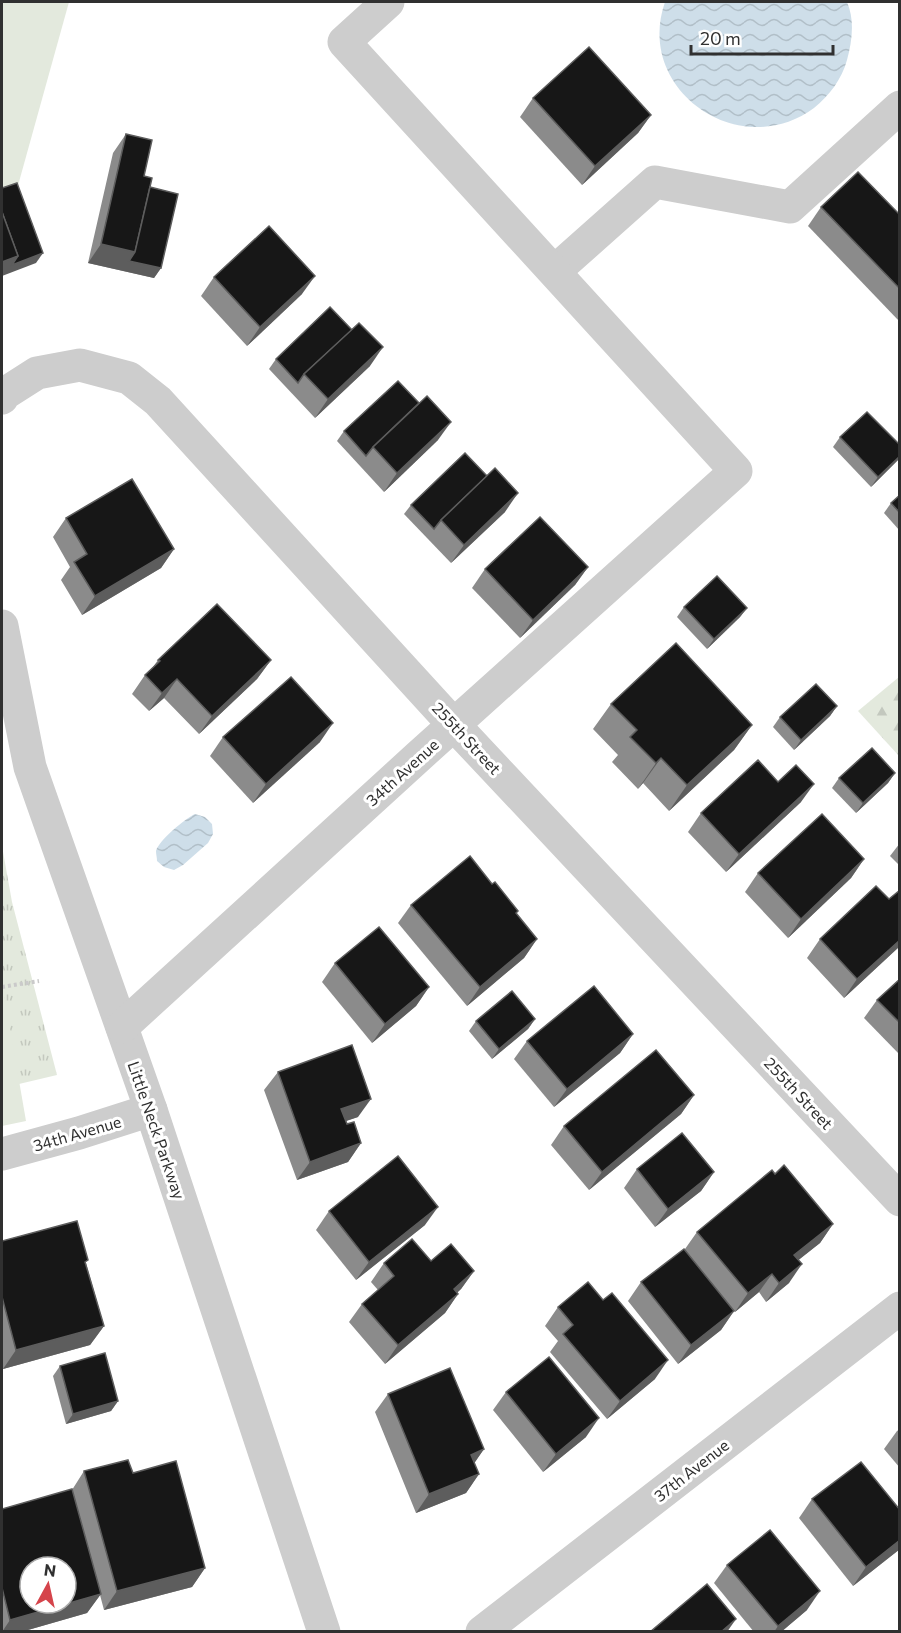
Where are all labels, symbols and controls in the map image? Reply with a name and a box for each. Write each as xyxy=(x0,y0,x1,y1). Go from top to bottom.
scale bar xyxy=(691,18,834,56)
text: 20 m xyxy=(700,27,741,49)
street label: 255th Street xyxy=(429,698,505,778)
street label: 34th Avenue xyxy=(362,735,442,809)
street label: 255th Street xyxy=(761,1053,837,1133)
street label: Little Neck Parkway xyxy=(124,1058,190,1202)
street label: 34th Avenue xyxy=(31,1111,123,1155)
street label: 37th Avenue xyxy=(650,1435,732,1505)
north arrow xyxy=(18,1555,78,1615)
text: N xyxy=(43,1559,57,1580)

